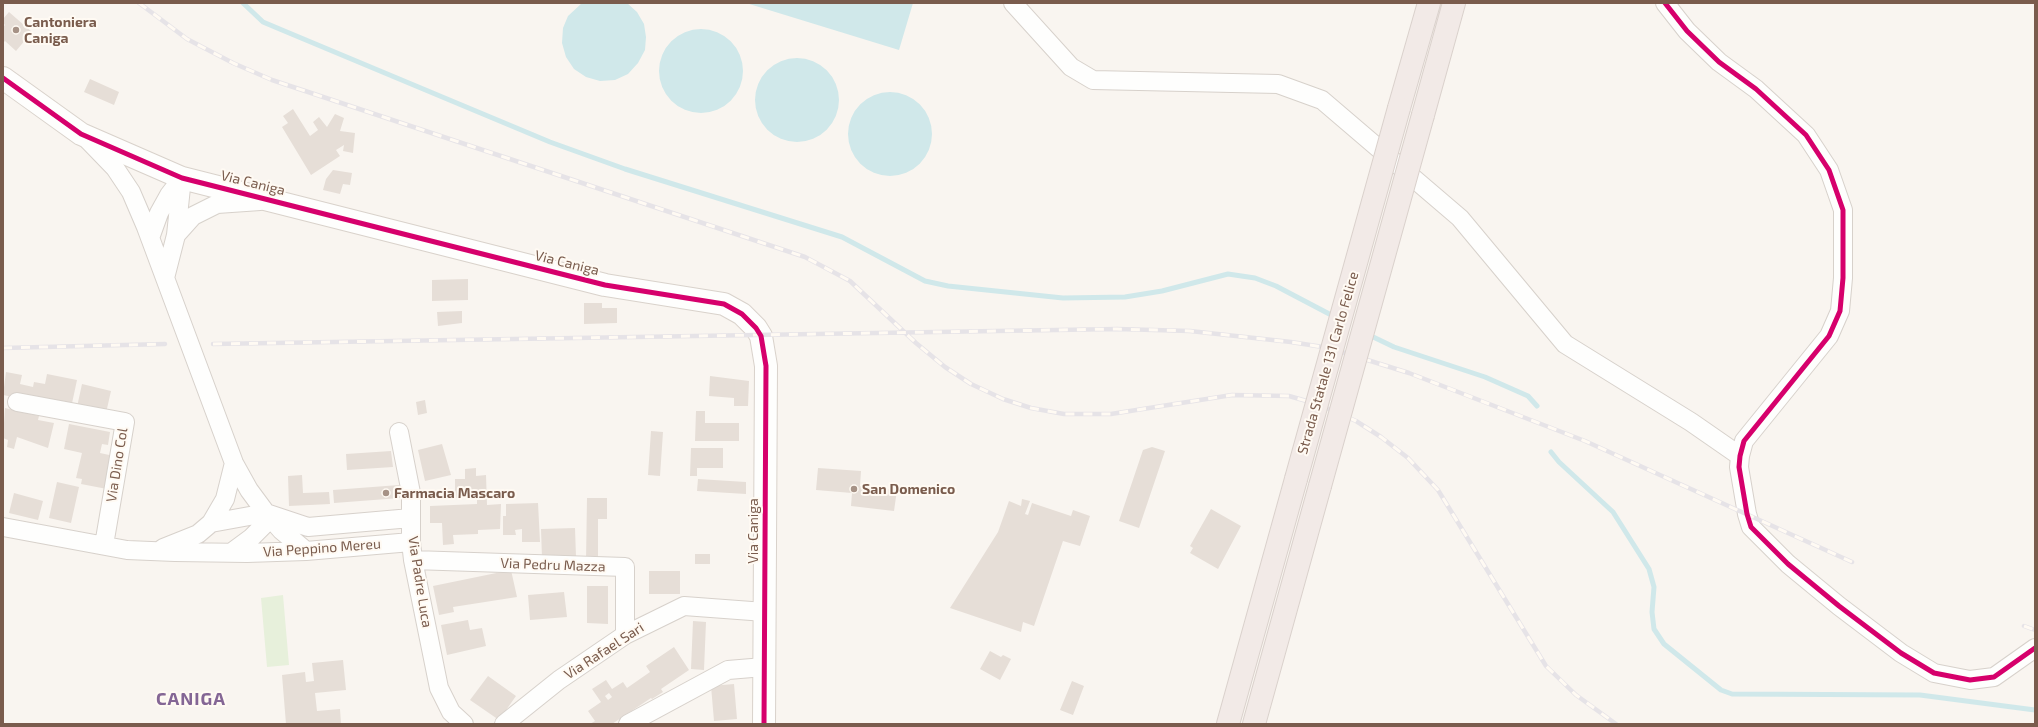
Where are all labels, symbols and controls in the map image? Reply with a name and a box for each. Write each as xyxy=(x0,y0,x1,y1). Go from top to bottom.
place label: Cantoniera Caniga xyxy=(24,14,97,46)
marker: Cantoniera Caniga xyxy=(11,25,21,35)
street label: Via Caniga xyxy=(219,167,287,199)
street label: Via Caniga xyxy=(533,247,601,279)
street label: Strada Statale 131 Carlo Felice xyxy=(1294,270,1362,456)
street label: Via Dino Col xyxy=(103,427,131,503)
place label: San Domenico xyxy=(862,481,955,497)
marker: San Domenico xyxy=(849,484,859,494)
place label: Farmacia Mascaro xyxy=(394,485,515,501)
marker: Farmacia Mascaro xyxy=(381,488,391,498)
street label: Via Caniga xyxy=(745,498,761,564)
street label: Via Peppino Mereu xyxy=(262,535,382,561)
street label: Via Padre Luca xyxy=(404,535,436,629)
street label: Via Pedru Mazza xyxy=(500,555,606,575)
street label: Via Rafael Sari xyxy=(561,619,647,683)
district label: CANIGA xyxy=(156,688,226,710)

